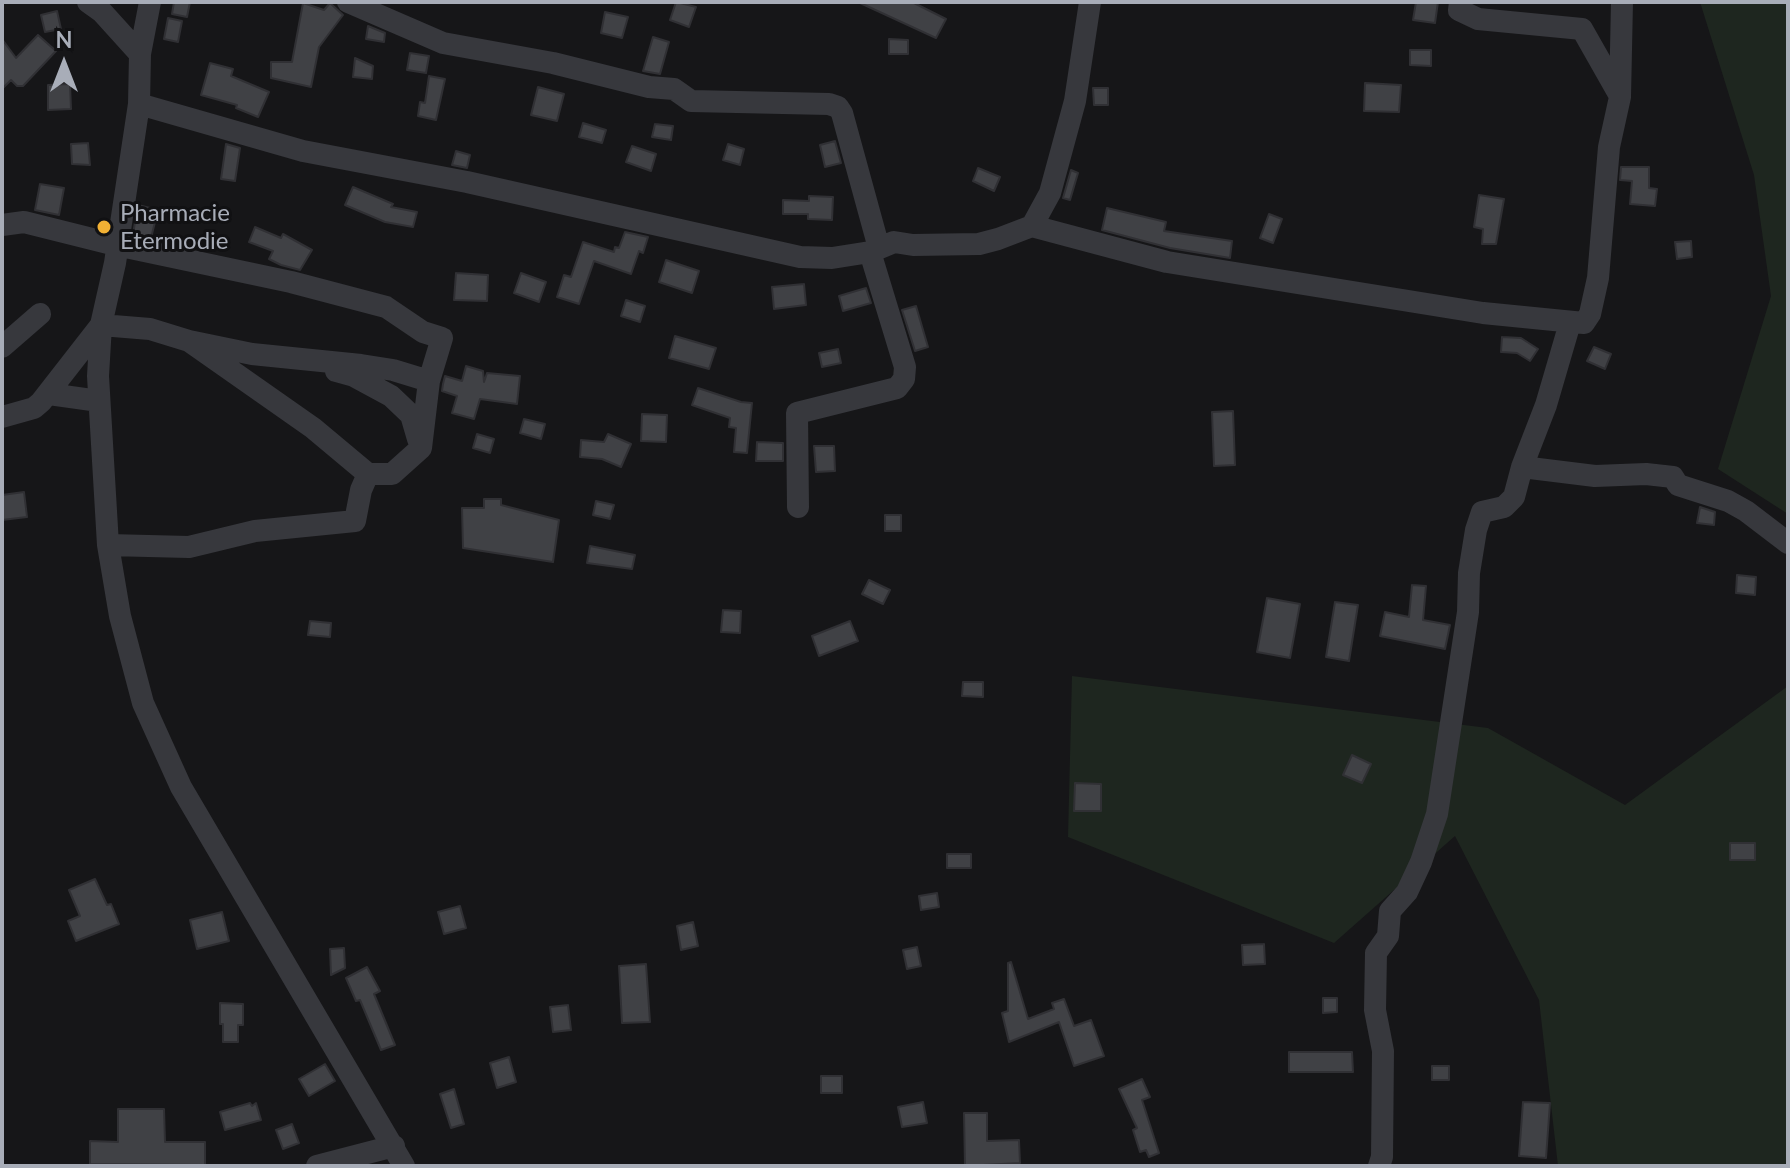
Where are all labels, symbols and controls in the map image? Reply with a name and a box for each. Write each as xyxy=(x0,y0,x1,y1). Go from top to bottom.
north arrow xyxy=(24,24,104,104)
text: N xyxy=(56,26,72,53)
place label: Pharmacie Etermodie xyxy=(120,199,230,255)
marker: Pharmacie Etermodie xyxy=(95,218,113,236)

